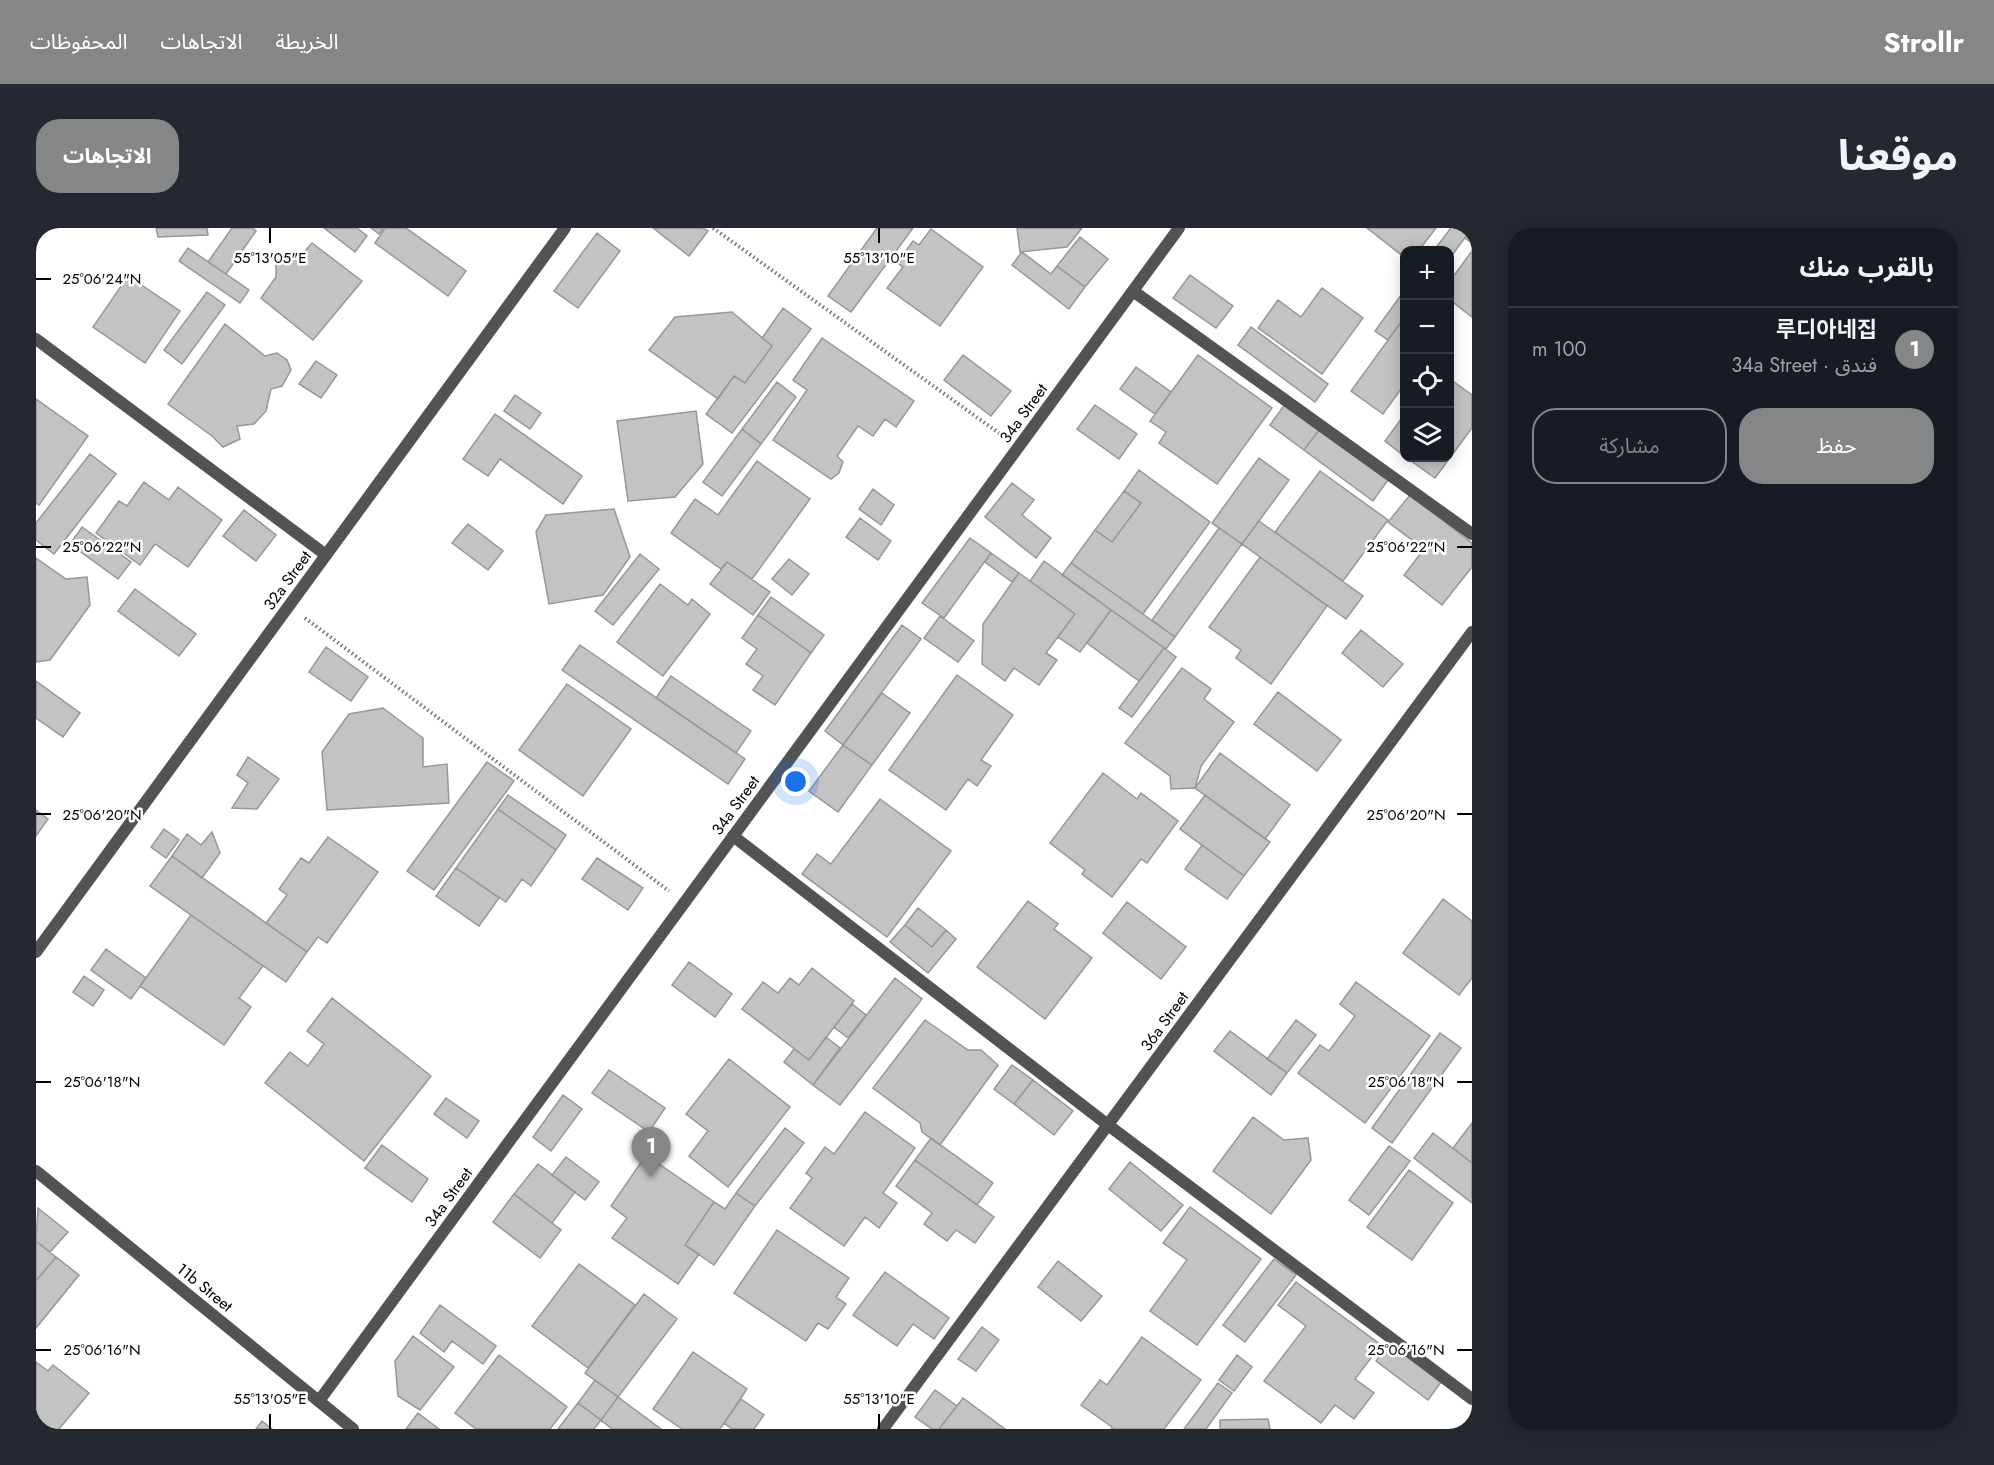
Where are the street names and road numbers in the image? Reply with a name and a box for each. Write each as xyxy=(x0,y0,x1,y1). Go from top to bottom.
street label: 34a Street xyxy=(994,379,1053,448)
street label: 32a Street xyxy=(258,546,317,615)
street label: 34a Street xyxy=(706,771,765,840)
street label: 36a Street xyxy=(1135,987,1194,1056)
street label: 34a Street xyxy=(419,1163,478,1232)
street label: 11b Street xyxy=(172,1258,238,1317)

